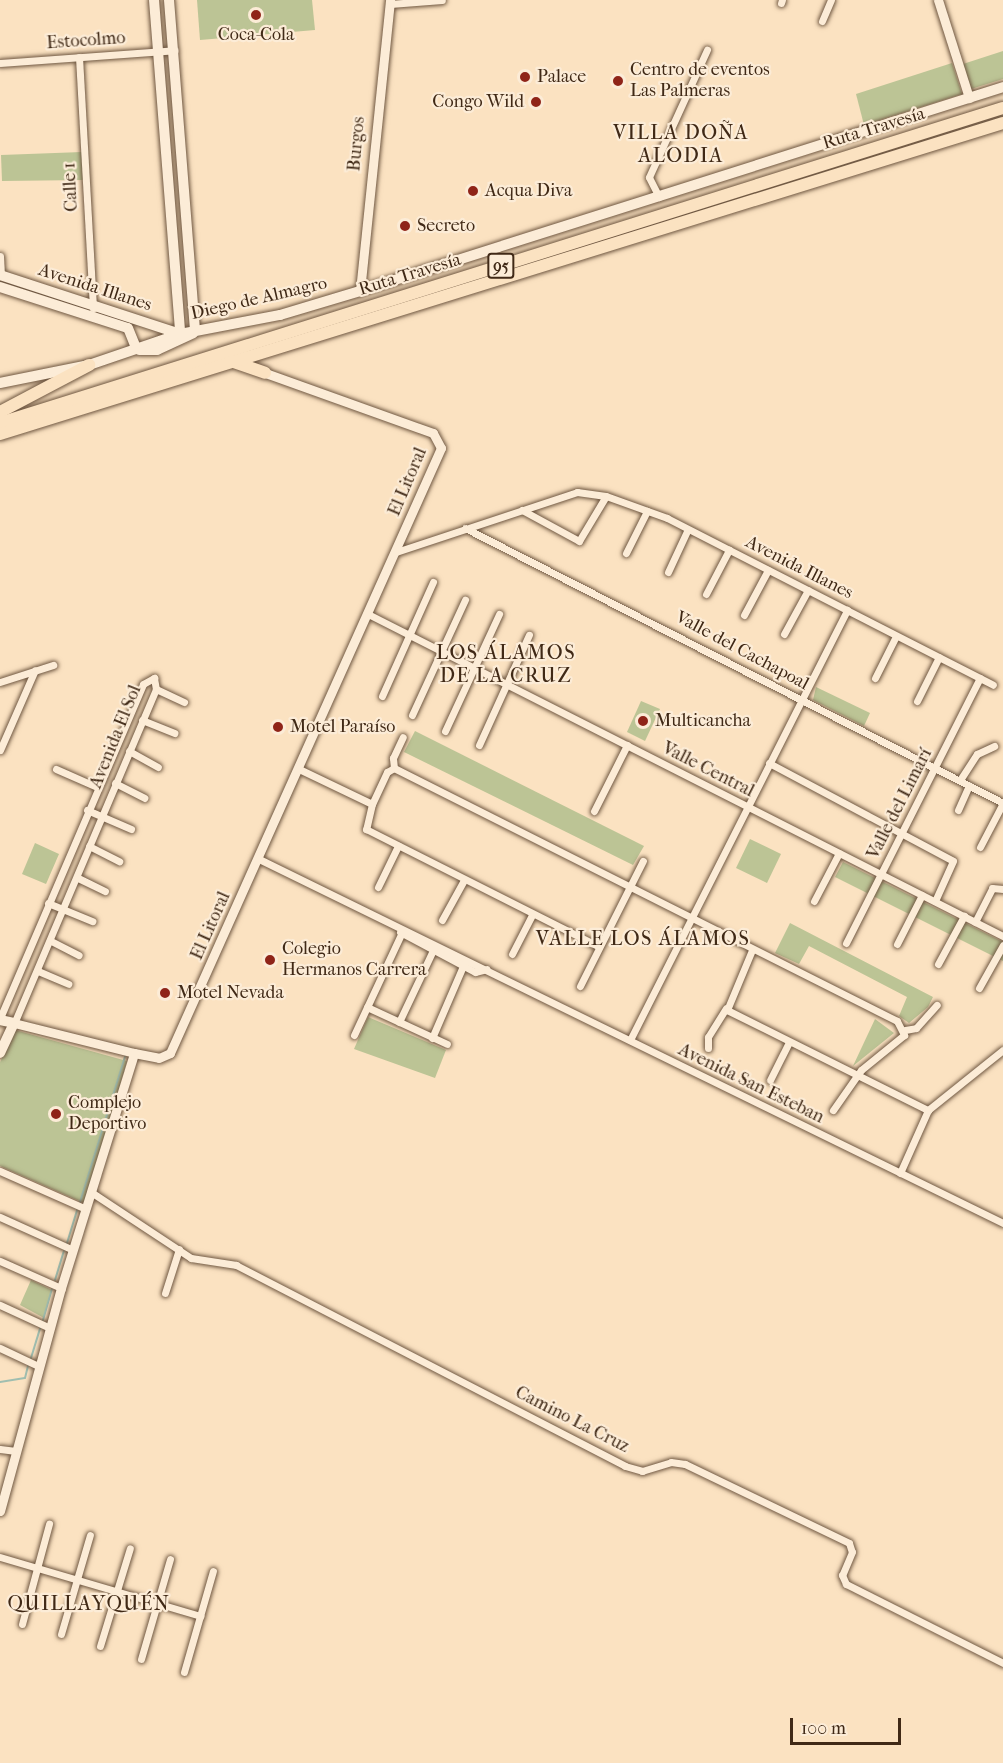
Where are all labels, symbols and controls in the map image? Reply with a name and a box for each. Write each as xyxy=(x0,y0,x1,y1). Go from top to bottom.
marker: Coca-Cola xyxy=(249,8,263,22)
place label: Coca-Cola xyxy=(218,24,294,46)
street label: Estocolmo xyxy=(46,27,126,55)
place label: Centro de eventos Las Palmeras xyxy=(630,60,770,103)
place label: Palace xyxy=(537,66,586,88)
marker: Palace xyxy=(518,70,532,84)
marker: Centro de eventos Las Palmeras xyxy=(611,74,625,88)
place label: Congo Wild xyxy=(432,91,524,113)
marker: Congo Wild xyxy=(529,95,543,109)
street label: Ruta Travesía xyxy=(820,103,928,155)
street label: Burgos xyxy=(344,116,370,172)
district label: VILLA DOÑA ALODIA xyxy=(613,120,749,167)
street label: Calle 1 xyxy=(59,162,83,212)
place label: Acqua Diva xyxy=(485,180,572,202)
marker: Acqua Diva xyxy=(466,184,480,198)
place label: Secreto xyxy=(417,215,475,237)
marker: Secreto xyxy=(398,219,412,233)
street label: Ruta Travesía xyxy=(356,249,464,301)
road number: 95 xyxy=(486,253,516,279)
street label: Avenida Illanes xyxy=(36,260,154,316)
street label: Diego de Almagro xyxy=(189,273,329,325)
street label: El Litoral xyxy=(384,445,432,519)
street label: Avenida Illanes xyxy=(742,532,856,604)
street label: Valle del Cachapoal xyxy=(672,607,812,695)
district label: LOS ÁLAMOS DE LA CRUZ xyxy=(436,641,576,688)
street label: Avenida El Sol xyxy=(85,682,147,792)
place label: Multicancha xyxy=(655,710,751,732)
marker: Multicancha xyxy=(636,714,650,728)
place label: Motel Paraíso xyxy=(290,716,395,738)
marker: Motel Paraíso xyxy=(271,720,285,734)
street label: Valle Central xyxy=(658,738,758,802)
street label: Valle del Limarí xyxy=(863,745,937,863)
street label: El Litoral xyxy=(186,889,236,963)
district label: VALLE LOS ÁLAMOS xyxy=(536,926,750,950)
place label: Colegio Hermanos Carrera xyxy=(282,939,426,982)
marker: Colegio Hermanos Carrera xyxy=(263,953,277,967)
place label: Motel Nevada xyxy=(177,982,284,1004)
marker: Motel Nevada xyxy=(158,986,172,1000)
street label: Avenida San Esteban xyxy=(675,1039,827,1129)
place label: Complejo Deportivo xyxy=(68,1093,146,1136)
marker: Complejo Deportivo xyxy=(49,1107,63,1121)
street label: Camino La Cruz xyxy=(511,1382,633,1458)
district label: QUILLAYQUÉN xyxy=(7,1591,171,1615)
scale bar xyxy=(793,1706,904,1744)
text: 100 m xyxy=(801,1718,846,1739)

